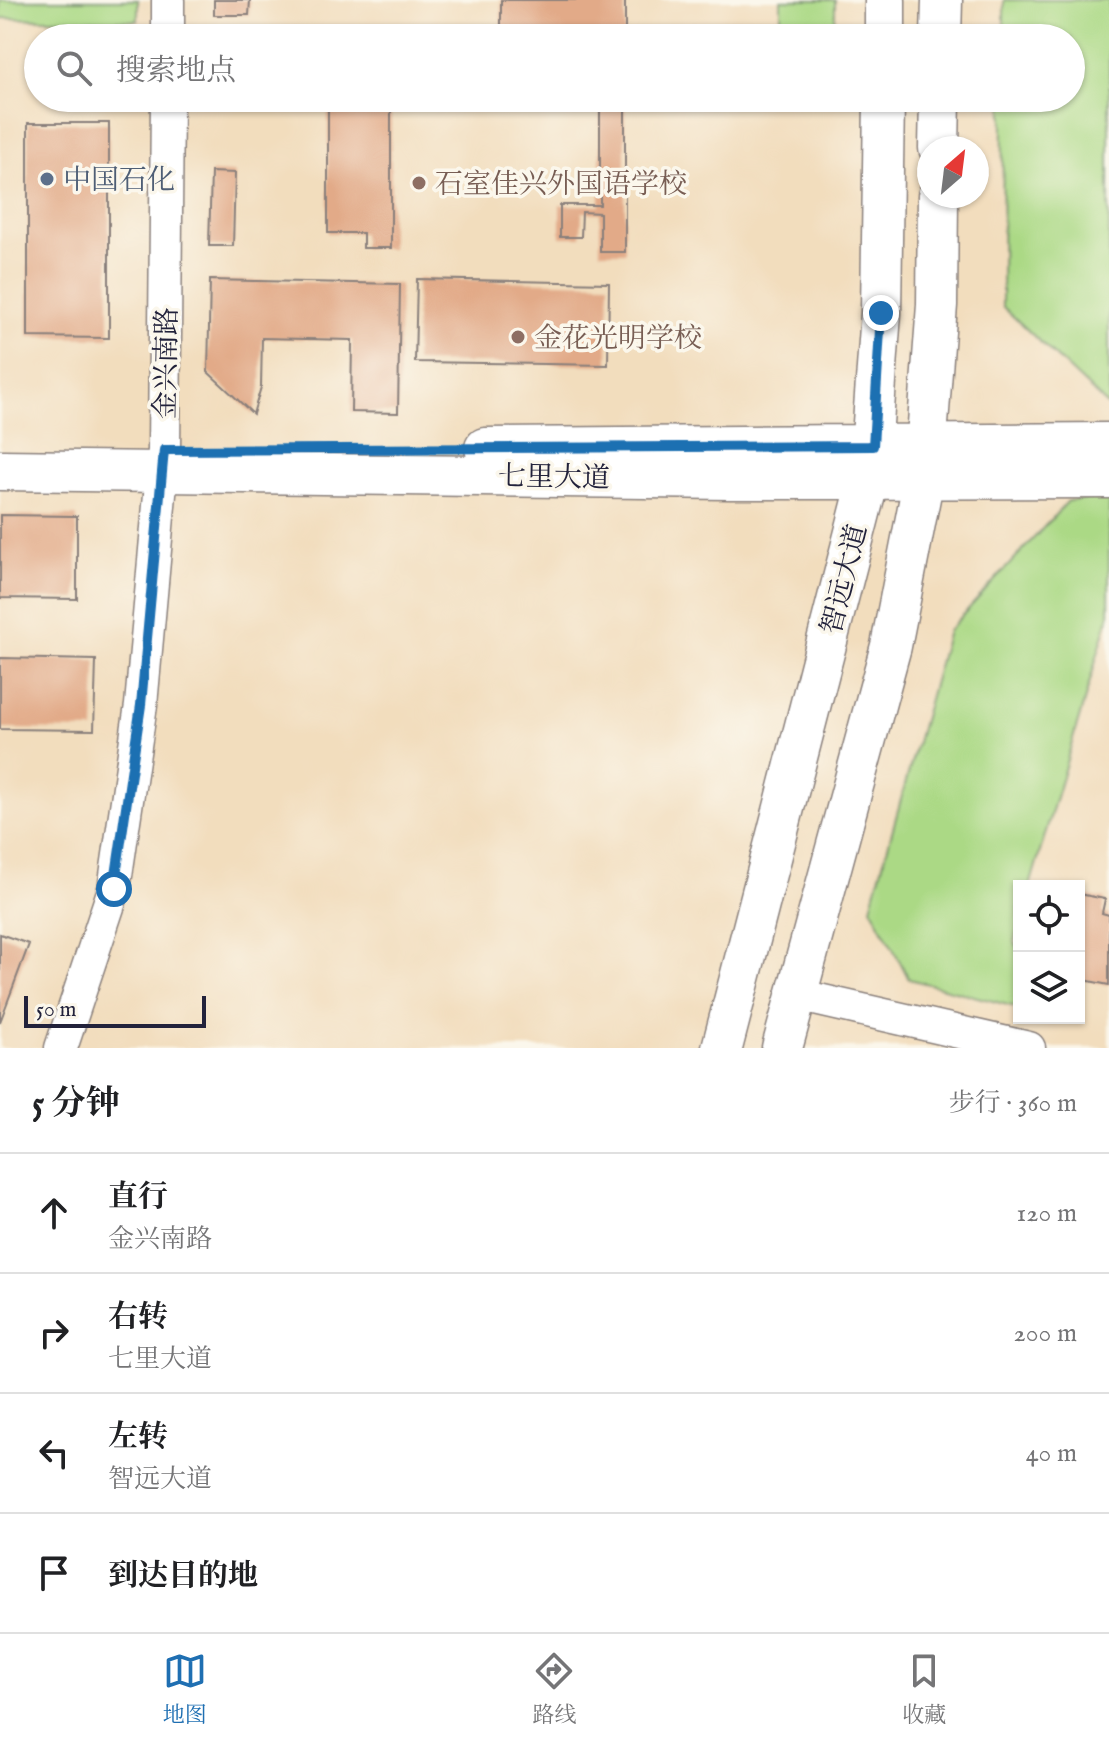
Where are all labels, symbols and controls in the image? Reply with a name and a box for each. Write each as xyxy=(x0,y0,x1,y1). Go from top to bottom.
search box xyxy=(24,24,1085,112)
icon: search xyxy=(52,46,96,90)
text: 搜索地点 xyxy=(116,53,236,91)
north arrow xyxy=(917,136,989,208)
place label: 中国石化 xyxy=(63,164,175,199)
place label: 石室佳兴外国语学校 xyxy=(435,168,687,203)
marker: 中国石化 xyxy=(38,170,56,188)
marker: 石室佳兴外国语学校 xyxy=(410,174,428,192)
route end xyxy=(863,295,899,331)
street label: 金兴南路 xyxy=(149,307,186,419)
place label: 金花光明学校 xyxy=(534,322,702,357)
marker: 金花光明学校 xyxy=(509,328,527,346)
street label: 七里大道 xyxy=(498,460,610,497)
street label: 智远大道 xyxy=(815,521,876,638)
route start xyxy=(96,871,132,907)
map controls xyxy=(1013,880,1085,1024)
button: locate xyxy=(1013,880,1085,952)
button: layers xyxy=(1013,952,1085,1024)
scale bar xyxy=(24,992,206,1028)
text: 50 m xyxy=(36,996,77,1024)
text: 5 分钟 xyxy=(32,1083,120,1126)
text: 步行 · 360 m xyxy=(949,1087,1077,1120)
text: 直行 xyxy=(108,1179,168,1217)
icon: ahead xyxy=(32,1191,76,1235)
text: 120 m xyxy=(1017,1197,1077,1230)
text: 金兴南路 xyxy=(108,1223,212,1256)
text: 右转 xyxy=(108,1299,168,1337)
icon: right xyxy=(32,1311,76,1355)
text: 200 m xyxy=(1013,1317,1077,1350)
text: 七里大道 xyxy=(108,1343,212,1376)
text: 左转 xyxy=(108,1419,168,1457)
icon: left xyxy=(32,1431,76,1475)
text: 40 m xyxy=(1026,1437,1077,1470)
text: 智远大道 xyxy=(108,1463,212,1496)
icon: arrive xyxy=(32,1551,76,1595)
text: 到达目的地 xyxy=(108,1558,258,1596)
tab: 地图 xyxy=(163,1649,207,1730)
tab: 路线 xyxy=(532,1649,576,1730)
tab: 收藏 xyxy=(902,1649,946,1730)

